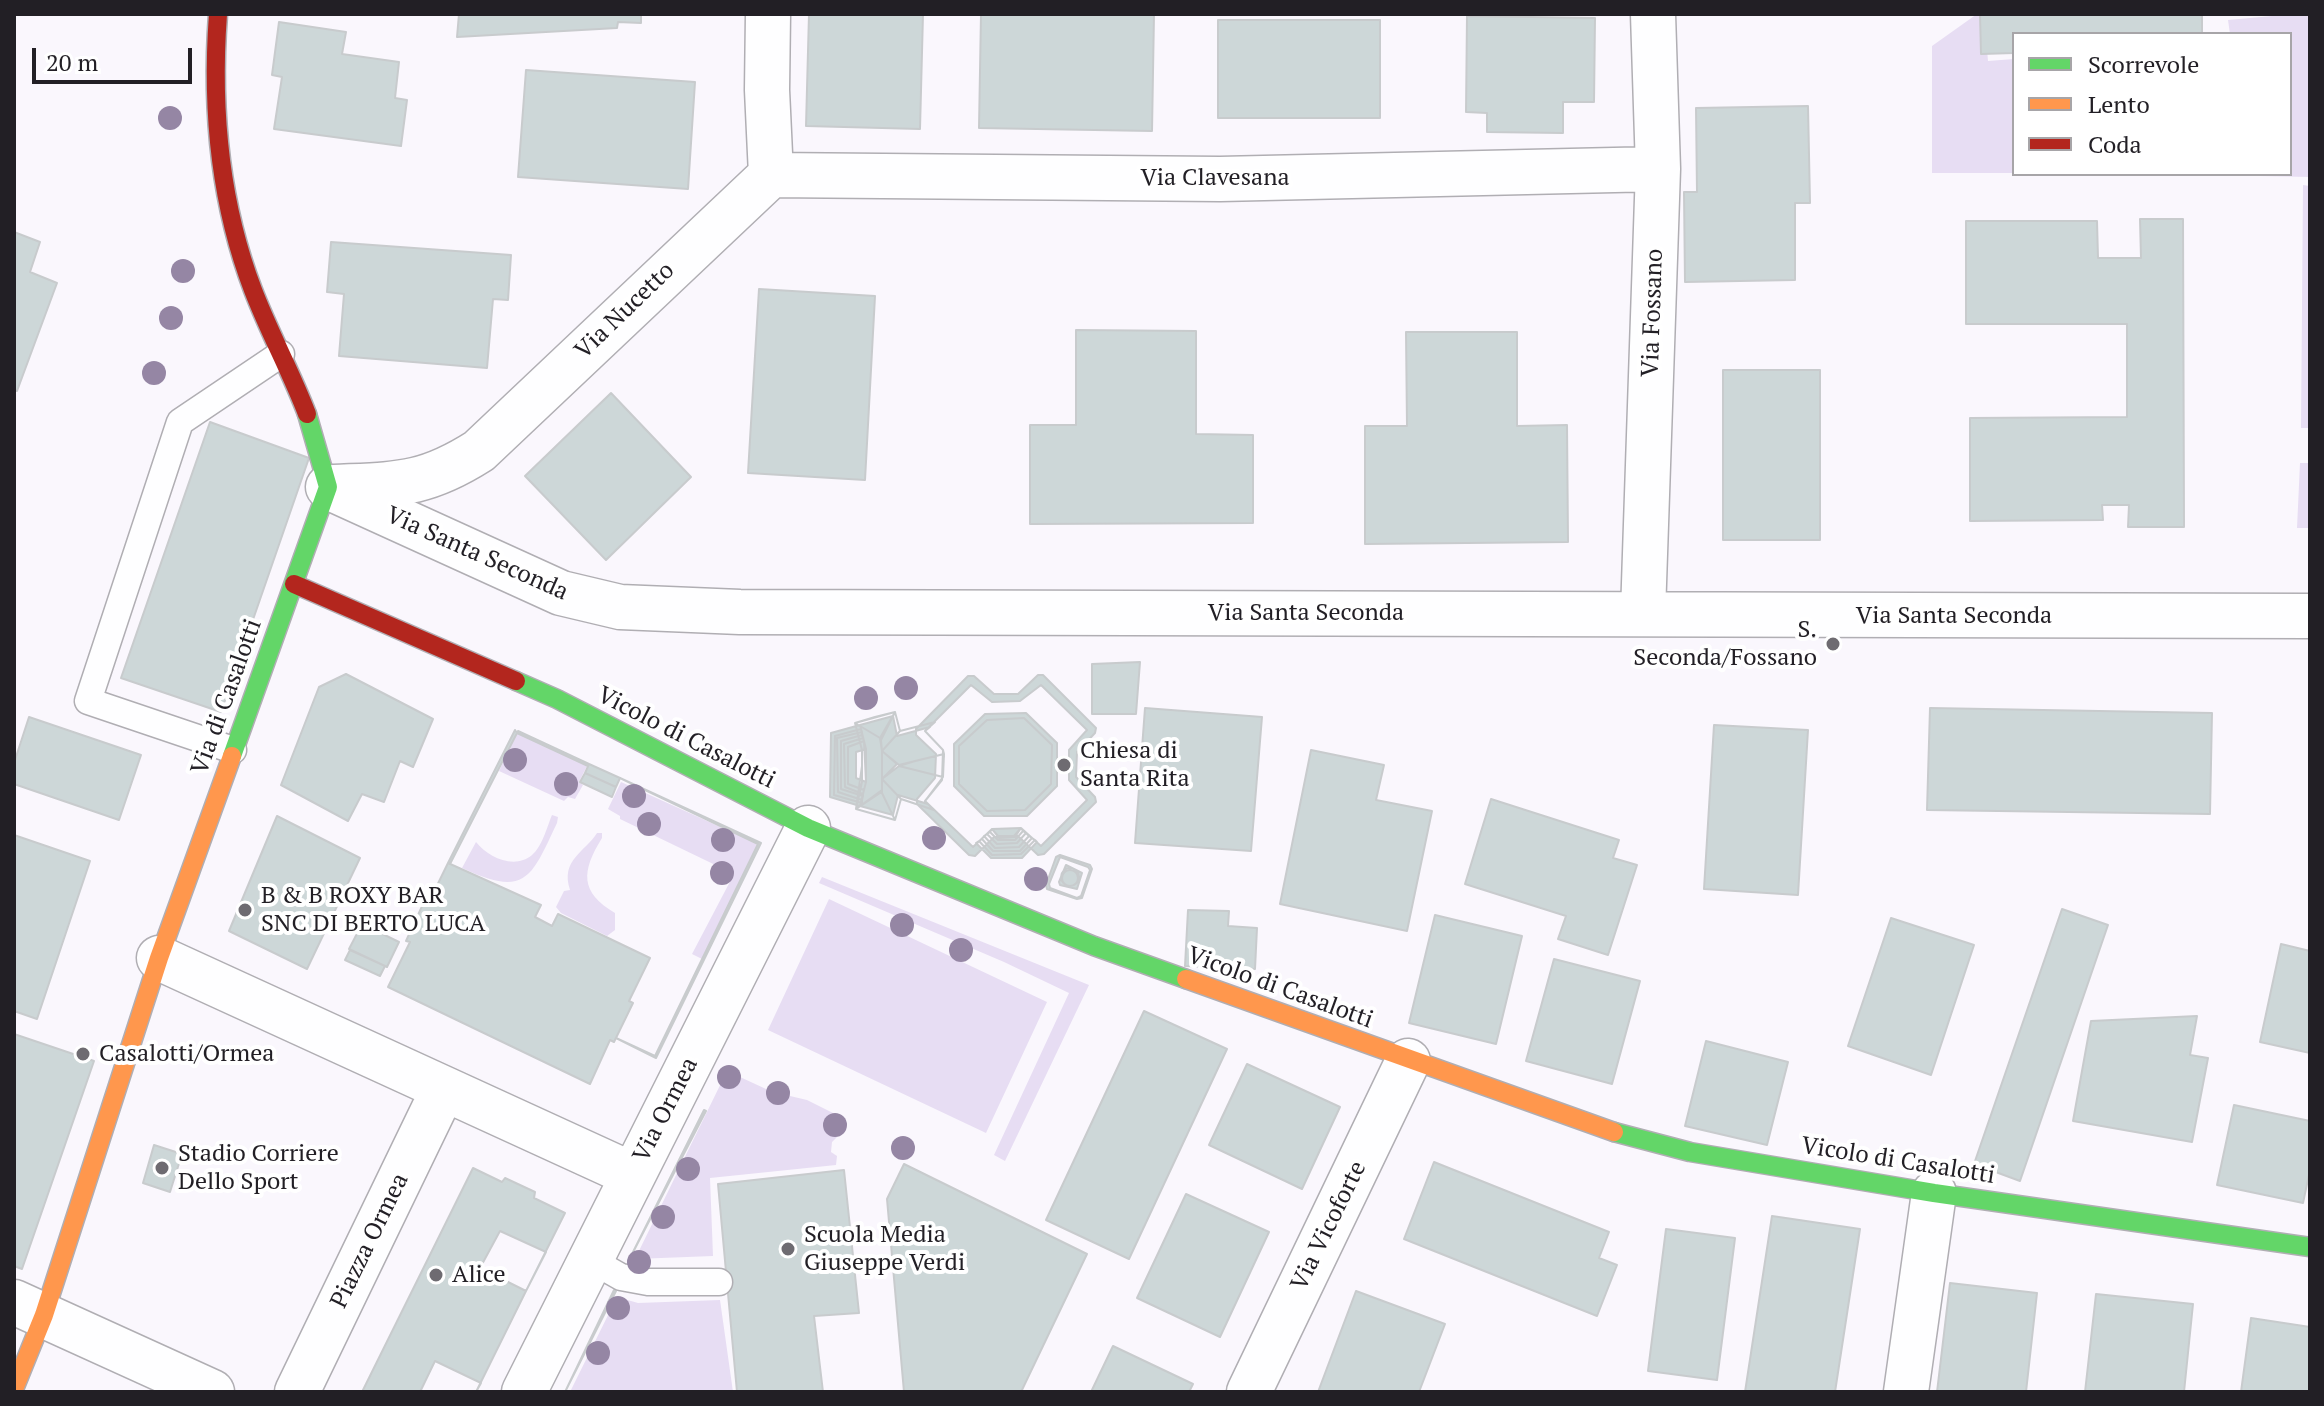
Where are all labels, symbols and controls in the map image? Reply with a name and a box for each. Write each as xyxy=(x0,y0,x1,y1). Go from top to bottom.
scale bar xyxy=(36,32,196,82)
legend xyxy=(2012,32,2292,176)
text: 20 m xyxy=(46,46,98,78)
text: Scorrevole xyxy=(2088,48,2199,80)
text: Lento xyxy=(2088,88,2150,120)
text: Coda xyxy=(2088,128,2142,160)
street label: Via Clavesana xyxy=(1140,164,1290,192)
street label: Via Fossano xyxy=(1636,248,1670,378)
street label: Via Nucetto xyxy=(569,257,681,365)
street label: Via Santa Seconda xyxy=(381,501,573,607)
street label: Via Santa Seconda xyxy=(1208,599,1404,627)
street label: Via Santa Seconda xyxy=(1856,602,2052,630)
street label: Via di Casalotti xyxy=(186,615,268,779)
place label: S. Seconda/Fossano xyxy=(1633,616,1817,672)
marker: S. Seconda/Fossano xyxy=(1824,635,1842,653)
street label: Vicolo di Casalotti xyxy=(592,681,780,795)
place label: Chiesa di Santa Rita xyxy=(1080,737,1190,793)
marker: Chiesa di Santa Rita xyxy=(1055,756,1073,774)
place label: B & B ROXY BAR SNC DI BERTO LUCA xyxy=(261,882,485,938)
marker: B & B ROXY BAR SNC DI BERTO LUCA xyxy=(236,901,254,919)
street label: Vicolo di Casalotti xyxy=(1183,941,1377,1035)
place label: Casalotti/Ormea xyxy=(99,1040,274,1068)
marker: Casalotti/Ormea xyxy=(74,1045,92,1063)
street label: Via Ormea xyxy=(627,1053,705,1167)
street label: Vicolo di Casalotti xyxy=(1799,1131,1997,1191)
place label: Stadio Corriere Dello Sport xyxy=(178,1140,339,1196)
street label: Via Vicoforte xyxy=(1285,1157,1373,1295)
marker: Stadio Corriere Dello Sport xyxy=(153,1159,171,1177)
street label: Piazza Ormea xyxy=(325,1169,415,1313)
place label: Scuola Media Giuseppe Verdi xyxy=(804,1221,965,1277)
marker: Scuola Media Giuseppe Verdi xyxy=(779,1240,797,1258)
place label: Alice xyxy=(452,1261,506,1289)
marker: Alice xyxy=(427,1266,445,1284)

